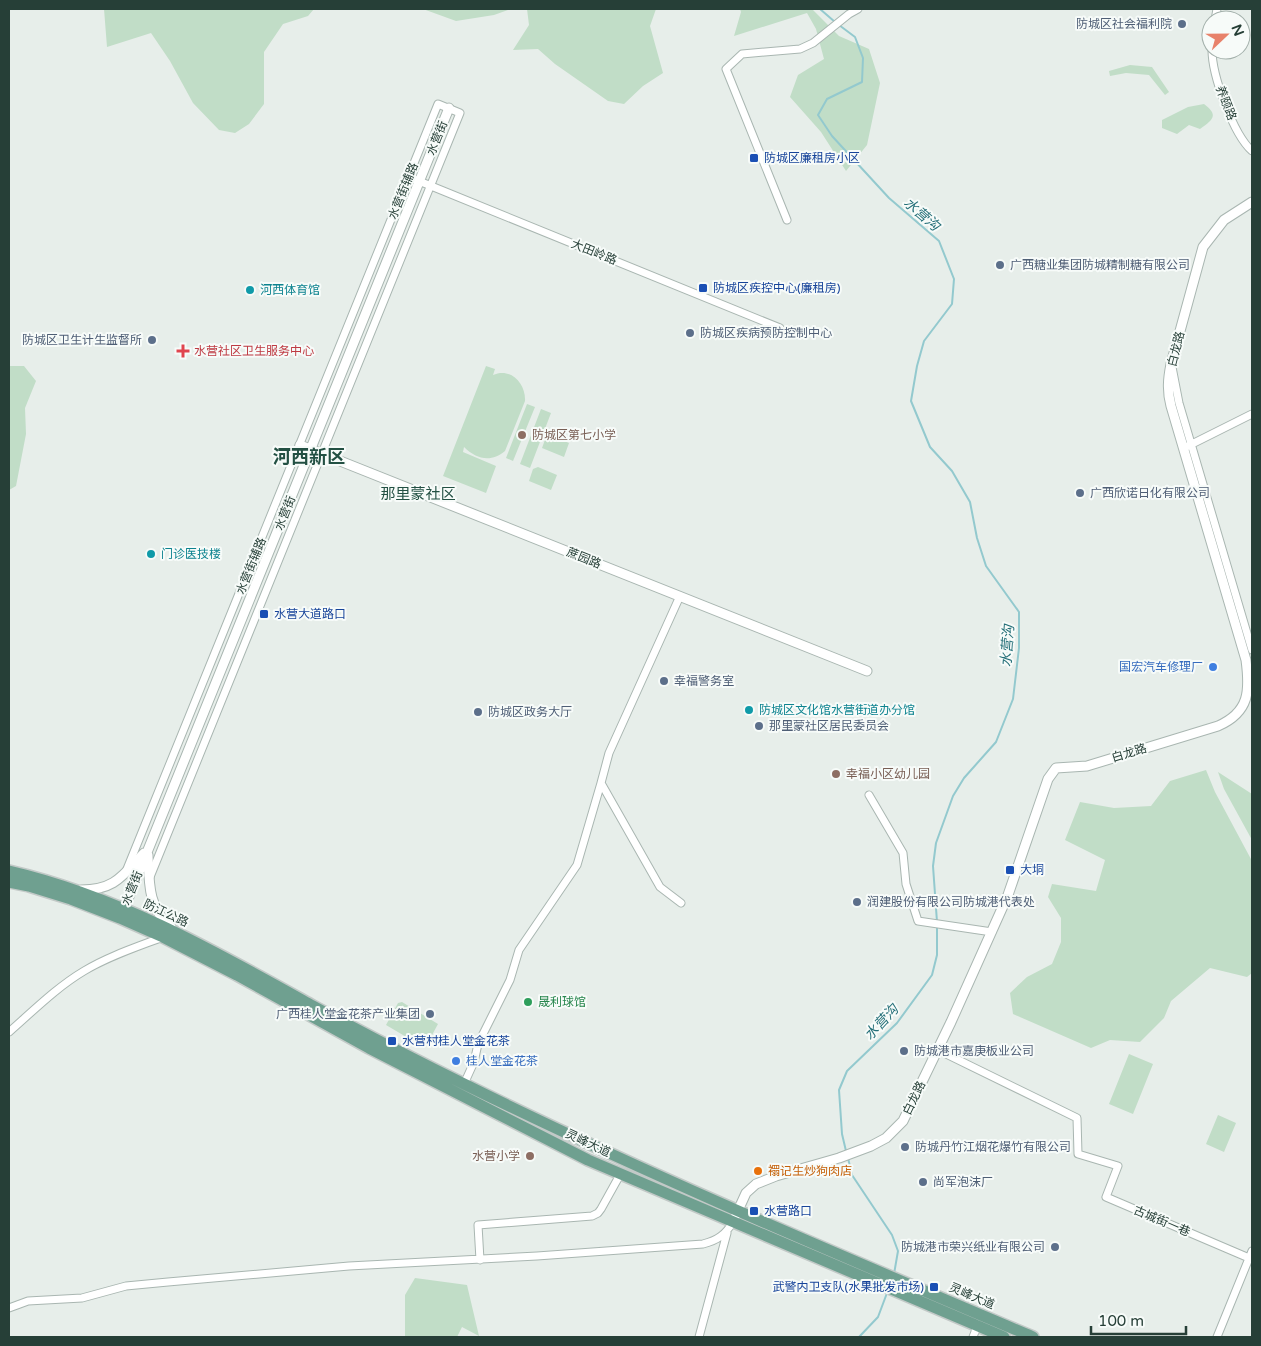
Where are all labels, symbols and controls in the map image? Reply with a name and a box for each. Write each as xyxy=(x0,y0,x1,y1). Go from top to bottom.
north arrow xyxy=(1201,10,1251,60)
place label: 防城区社会福利院 xyxy=(1076,17,1172,31)
marker: 防城区社会福利院 xyxy=(1176,18,1188,30)
text: N xyxy=(1228,22,1248,39)
street label: 养颐路 xyxy=(1213,84,1239,122)
street label: 水营街 xyxy=(424,119,450,157)
place label: 防城区廉租房小区 xyxy=(764,151,860,165)
marker: 防城区廉租房小区 xyxy=(748,152,760,164)
street label: 水营街辅路 xyxy=(385,161,421,221)
water label: 水营沟 xyxy=(900,194,945,236)
street label: 大田岭路 xyxy=(569,237,619,267)
place label: 广西糖业集团防城精制糖有限公司 xyxy=(1010,258,1190,272)
marker: 广西糖业集团防城精制糖有限公司 xyxy=(994,259,1006,271)
place label: 防城区疾控中心(廉租房) xyxy=(713,281,841,295)
marker: 防城区疾控中心(廉租房) xyxy=(697,282,709,294)
place label: 河西体育馆 xyxy=(260,283,320,297)
marker: 河西体育馆 xyxy=(244,284,256,296)
place label: 防城区疾病预防控制中心 xyxy=(700,326,832,340)
marker: 防城区疾病预防控制中心 xyxy=(684,327,696,339)
street label: 白龙路 xyxy=(1165,330,1187,368)
place label: 防城区卫生计生监督所 xyxy=(22,333,142,347)
marker: 防城区卫生计生监督所 xyxy=(146,334,158,346)
marker: 水营社区卫生服务中心 xyxy=(176,344,190,358)
place label: 水营社区卫生服务中心 xyxy=(194,344,314,358)
place label: 防城区第七小学 xyxy=(532,428,616,442)
marker: 防城区第七小学 xyxy=(516,429,528,441)
district label: 河西新区 xyxy=(273,446,345,468)
district label: 那里蒙社区 xyxy=(380,485,456,503)
place label: 广西欣诺日化有限公司 xyxy=(1090,486,1210,500)
marker: 广西欣诺日化有限公司 xyxy=(1074,487,1086,499)
street label: 水营街 xyxy=(272,494,298,532)
street label: 水营街辅路 xyxy=(233,536,269,596)
street label: 蔗园路 xyxy=(565,545,603,571)
place label: 门诊医技楼 xyxy=(161,547,221,561)
marker: 门诊医技楼 xyxy=(145,548,157,560)
place label: 水营大道路口 xyxy=(274,607,346,621)
marker: 水营大道路口 xyxy=(258,608,270,620)
water label: 水营沟 xyxy=(998,622,1018,668)
place label: 国宏汽车修理厂 xyxy=(1119,660,1203,674)
marker: 国宏汽车修理厂 xyxy=(1207,661,1219,673)
place label: 幸福警务室 xyxy=(674,674,734,688)
marker: 幸福警务室 xyxy=(658,675,670,687)
place label: 防城区文化馆水营街道办分馆 xyxy=(759,703,915,717)
marker: 防城区文化馆水营街道办分馆 xyxy=(743,704,755,716)
place label: 防城区政务大厅 xyxy=(488,705,572,719)
marker: 防城区政务大厅 xyxy=(472,706,484,718)
place label: 那里蒙社区居民委员会 xyxy=(769,719,889,733)
marker: 那里蒙社区居民委员会 xyxy=(753,720,765,732)
street label: 白龙路 xyxy=(1110,741,1148,765)
place label: 幸福小区幼儿园 xyxy=(846,767,930,781)
marker: 幸福小区幼儿园 xyxy=(830,768,842,780)
place label: 大垌 xyxy=(1020,863,1044,877)
marker: 大垌 xyxy=(1004,864,1016,876)
street label: 水营街 xyxy=(119,869,145,907)
place label: 润建股份有限公司防城港代表处 xyxy=(867,895,1035,909)
marker: 润建股份有限公司防城港代表处 xyxy=(851,896,863,908)
street label: 防江公路 xyxy=(141,897,191,929)
place label: 晟利球馆 xyxy=(538,995,586,1009)
marker: 晟利球馆 xyxy=(522,996,534,1008)
water label: 水营沟 xyxy=(861,1000,903,1043)
place label: 广西桂人堂金花茶产业集团 xyxy=(276,1007,420,1021)
marker: 广西桂人堂金花茶产业集团 xyxy=(424,1008,436,1020)
place label: 水营村桂人堂金花茶 xyxy=(402,1034,510,1048)
marker: 水营村桂人堂金花茶 xyxy=(386,1035,398,1047)
place label: 防城港市嘉庚板业公司 xyxy=(914,1044,1034,1058)
marker: 防城港市嘉庚板业公司 xyxy=(898,1045,910,1057)
place label: 桂人堂金花茶 xyxy=(466,1054,538,1068)
marker: 桂人堂金花茶 xyxy=(450,1055,462,1067)
street label: 白龙路 xyxy=(900,1079,928,1117)
street label: 灵峰大道 xyxy=(563,1127,613,1159)
place label: 防城丹竹江烟花爆竹有限公司 xyxy=(915,1140,1071,1154)
marker: 防城丹竹江烟花爆竹有限公司 xyxy=(899,1141,911,1153)
place label: 水营小学 xyxy=(472,1149,520,1163)
marker: 水营小学 xyxy=(524,1150,536,1162)
place label: 禤记生炒狗肉店 xyxy=(768,1164,852,1178)
marker: 禤记生炒狗肉店 xyxy=(752,1165,764,1177)
place label: 尚军泡沫厂 xyxy=(933,1175,993,1189)
marker: 尚军泡沫厂 xyxy=(917,1176,929,1188)
street label: 古城街一巷 xyxy=(1132,1203,1192,1239)
place label: 水营路口 xyxy=(764,1204,812,1218)
marker: 水营路口 xyxy=(748,1205,760,1217)
place label: 防城港市荣兴纸业有限公司 xyxy=(901,1240,1045,1254)
marker: 防城港市荣兴纸业有限公司 xyxy=(1049,1241,1061,1253)
place label: 武警内卫支队(水果批发市场) xyxy=(773,1280,924,1294)
street label: 灵峰大道 xyxy=(947,1280,997,1312)
marker: 武警内卫支队(水果批发市场) xyxy=(928,1281,940,1293)
scale bar xyxy=(1091,1304,1186,1336)
text: 100 m xyxy=(1098,1312,1144,1330)

